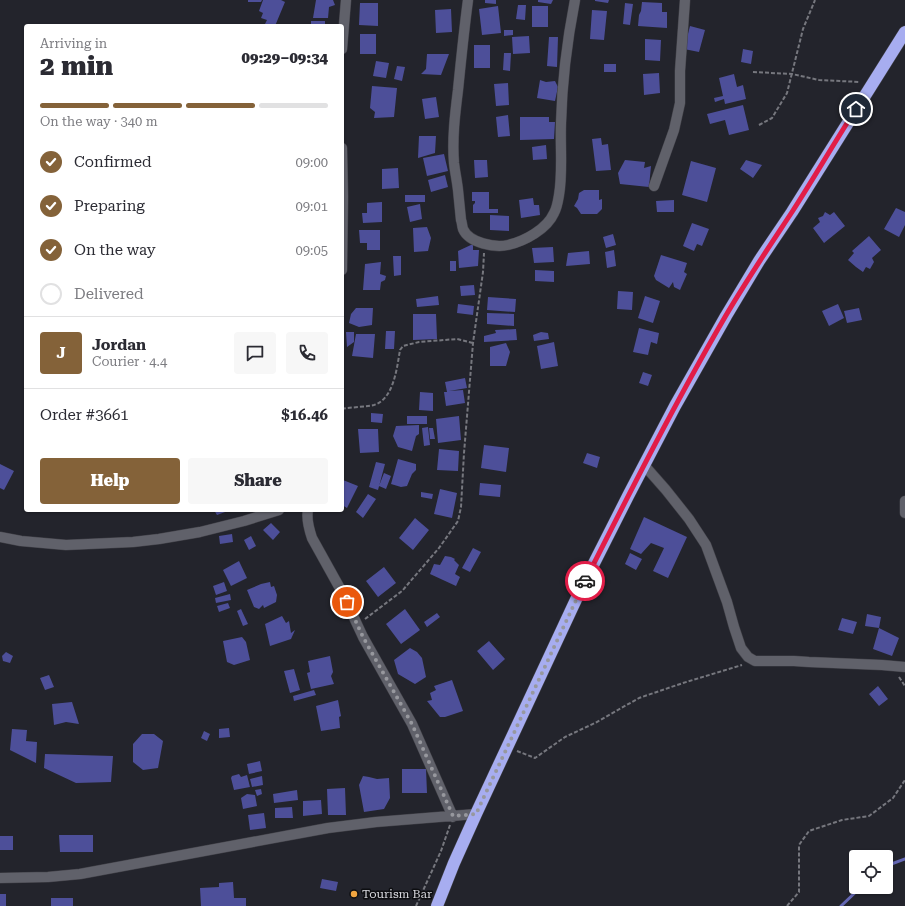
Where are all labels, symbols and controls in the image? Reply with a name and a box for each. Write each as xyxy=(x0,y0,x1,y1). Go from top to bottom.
text: Arriving in xyxy=(40,36,107,51)
text: 09:29–09:34 xyxy=(242,49,328,67)
text: 2 min xyxy=(40,51,113,81)
pin xyxy=(839,92,873,126)
icon: home xyxy=(845,98,867,120)
text: On the way · 340 m xyxy=(40,114,157,129)
icon: check xyxy=(40,151,62,173)
text: Confirmed xyxy=(74,153,152,171)
text: 09:00 xyxy=(296,155,328,170)
icon: check xyxy=(40,195,62,217)
text: Preparing xyxy=(74,197,145,215)
text: 09:01 xyxy=(296,199,328,214)
icon: check xyxy=(40,239,62,261)
text: On the way xyxy=(74,241,156,259)
text: 09:05 xyxy=(296,243,328,258)
text: Delivered xyxy=(74,285,144,303)
button: chat xyxy=(234,332,276,374)
button: phone xyxy=(286,332,328,374)
text: Jordan xyxy=(92,336,146,354)
text: J xyxy=(56,344,66,362)
text: Courier · 4.4 xyxy=(92,354,167,369)
text: Order #3661 xyxy=(40,406,129,424)
text: $16.46 xyxy=(281,406,328,424)
button: Help xyxy=(40,458,180,504)
button: Share xyxy=(188,458,328,504)
courier xyxy=(565,561,605,601)
icon: car xyxy=(574,570,596,592)
pin xyxy=(330,585,364,619)
icon: bag xyxy=(336,591,358,613)
map controls xyxy=(849,850,893,894)
button: locate xyxy=(849,850,893,894)
place label: Tourism Bar xyxy=(362,887,432,901)
marker: Tourism Bar xyxy=(349,889,359,899)

